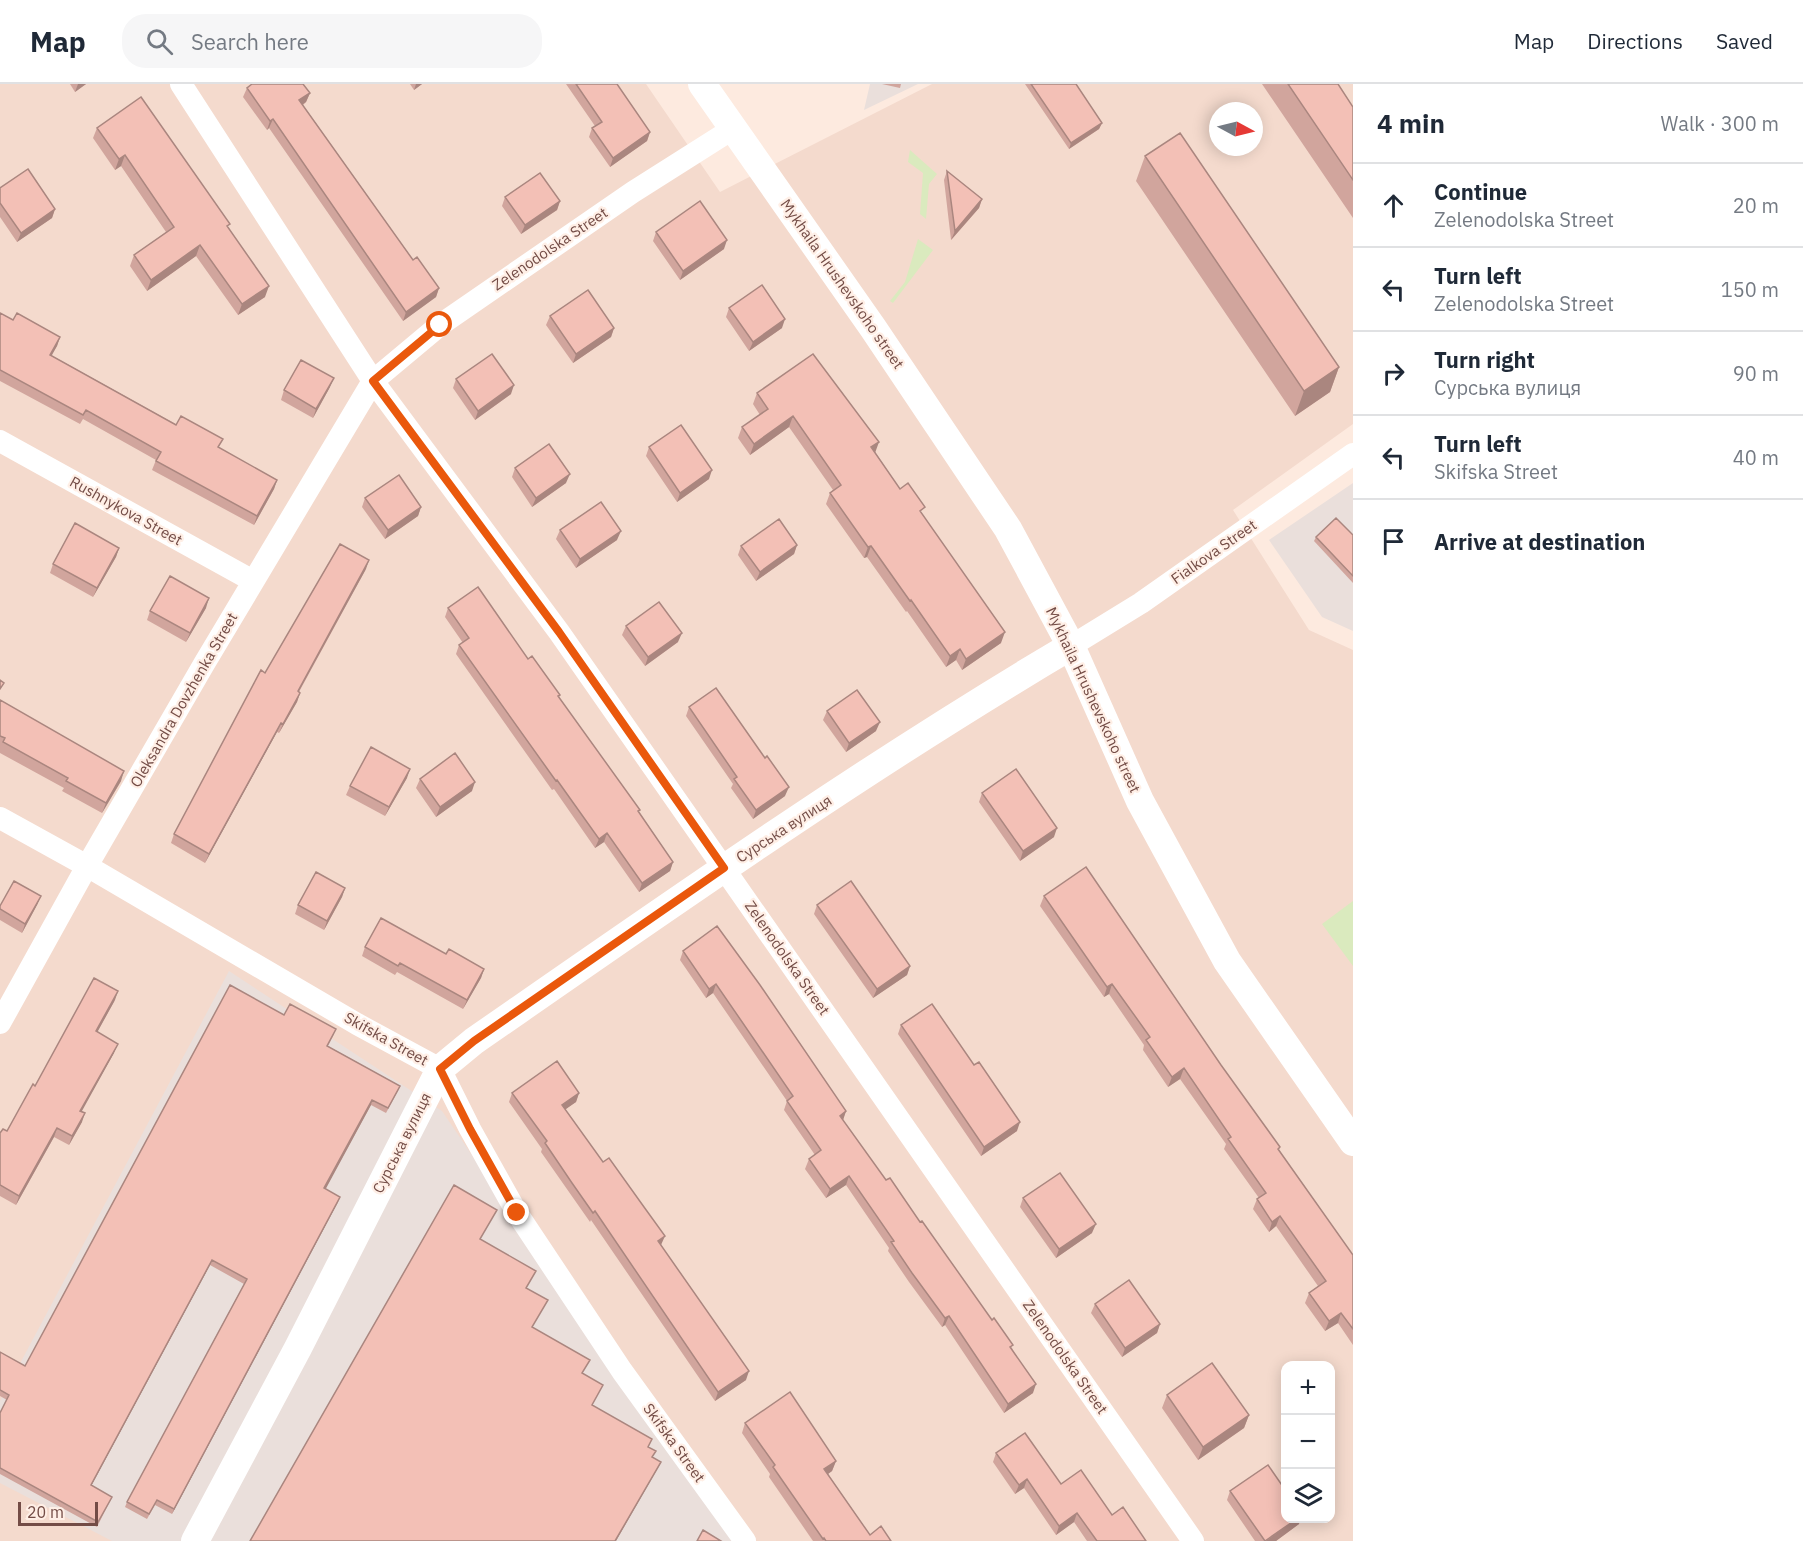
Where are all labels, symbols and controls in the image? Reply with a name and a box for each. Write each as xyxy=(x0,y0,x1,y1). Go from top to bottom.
search box xyxy=(122,14,542,68)
text: Map xyxy=(30,23,86,60)
icon: search xyxy=(143,25,176,58)
text: Search here xyxy=(191,27,309,56)
text: Map xyxy=(1514,27,1554,55)
text: Directions xyxy=(1587,27,1683,55)
text: Saved xyxy=(1716,27,1773,55)
north arrow xyxy=(1209,102,1263,156)
text: 4 min xyxy=(1377,106,1445,140)
text: Walk · 300 m xyxy=(1661,110,1779,137)
text: Continue xyxy=(1434,177,1527,206)
icon: ahead xyxy=(1377,189,1410,222)
text: 20 m xyxy=(1733,192,1779,219)
street label: Mykhaila Hrushevskoho street xyxy=(776,195,908,372)
street label: Zelenodolska Street xyxy=(488,203,611,294)
text: Zelenodolska Street xyxy=(1434,206,1614,233)
text: Turn left xyxy=(1434,261,1522,290)
icon: left xyxy=(1377,273,1410,306)
text: 150 m xyxy=(1721,276,1779,303)
text: Zelenodolska Street xyxy=(1434,290,1614,317)
route start xyxy=(426,311,452,337)
text: Turn right xyxy=(1434,345,1535,374)
icon: right xyxy=(1377,357,1410,390)
text: 90 m xyxy=(1733,360,1779,387)
text: Сурська вулиця xyxy=(1434,374,1581,401)
text: Turn left xyxy=(1434,429,1522,458)
icon: left xyxy=(1377,441,1410,474)
text: 40 m xyxy=(1733,444,1779,471)
text: Skifska Street xyxy=(1434,458,1558,485)
street label: Rushnykova Street xyxy=(67,472,186,549)
street label: Fialkova Street xyxy=(1167,515,1260,588)
icon: arrive xyxy=(1377,525,1410,558)
text: Arrive at destination xyxy=(1434,527,1645,556)
street label: Mykhaila Hrushevskoho street xyxy=(1042,604,1145,796)
street label: Oleksandra Dovzhenka Street xyxy=(126,609,241,791)
street label: Сурська вулиця xyxy=(732,791,835,867)
street label: Zelenodolska Street xyxy=(741,897,834,1018)
street label: Skifska Street xyxy=(341,1008,432,1069)
street label: Сурська вулиця xyxy=(368,1089,435,1196)
route end xyxy=(503,1199,529,1225)
street label: Zelenodolska Street xyxy=(1019,1296,1112,1417)
map controls xyxy=(1281,1361,1335,1523)
button: + xyxy=(1281,1361,1335,1415)
street label: Skifska Street xyxy=(639,1399,709,1486)
button: − xyxy=(1281,1415,1335,1469)
button: layers xyxy=(1281,1469,1335,1523)
scale bar xyxy=(18,1499,98,1526)
text: 20 m xyxy=(27,1502,64,1522)

